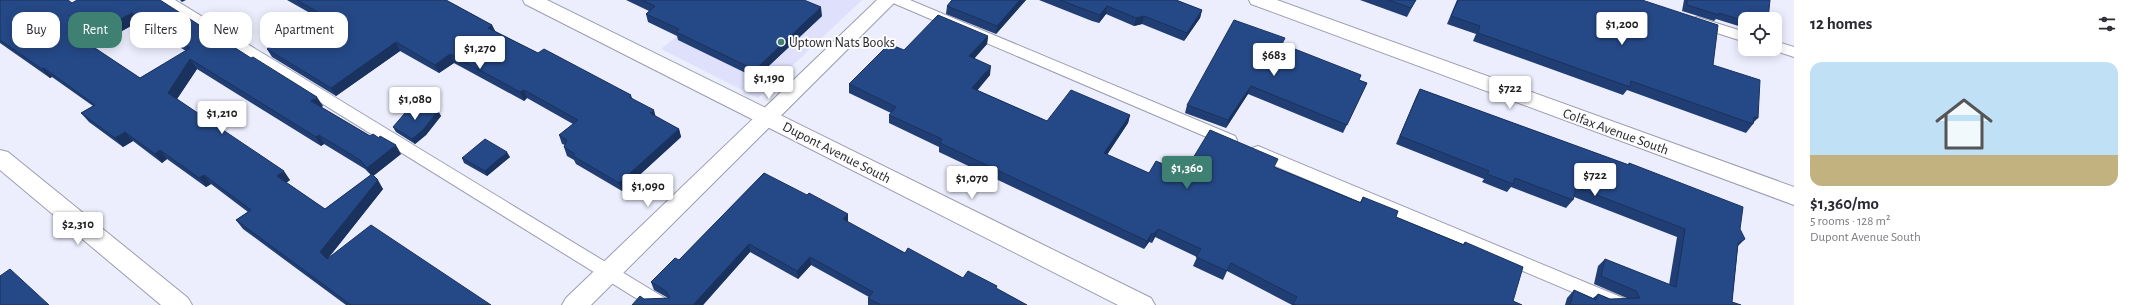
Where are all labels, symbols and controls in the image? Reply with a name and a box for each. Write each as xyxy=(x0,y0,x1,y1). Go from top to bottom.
chip: Buy xyxy=(12,12,60,48)
chip: Rent xyxy=(68,12,122,48)
chip: Filters xyxy=(130,12,191,48)
chip: New xyxy=(199,12,252,48)
chip: Apartment xyxy=(260,12,348,48)
pin: $1,200 xyxy=(1589,12,1655,46)
map controls xyxy=(1738,12,1782,56)
button: locate xyxy=(1738,12,1782,56)
icon: filters xyxy=(2096,13,2118,35)
text: 12 homes xyxy=(1810,15,1872,32)
text: $1,200 xyxy=(1605,18,1639,31)
pin: $1,270 xyxy=(447,36,513,70)
place label: Uptown Nats Books xyxy=(789,36,895,50)
marker: Uptown Nats Books xyxy=(776,37,786,47)
text: $1,270 xyxy=(464,42,496,55)
pin: $683 xyxy=(1250,43,1298,77)
text: $683 xyxy=(1262,49,1286,62)
pin: $1,190 xyxy=(736,66,802,100)
text: $1,190 xyxy=(753,72,785,85)
pin: $722 xyxy=(1486,76,1534,110)
text: $722 xyxy=(1498,82,1522,95)
pin: $1,080 xyxy=(382,87,448,121)
icon: home xyxy=(1928,88,2000,160)
text: $1,080 xyxy=(398,93,432,106)
pin: $1,210 xyxy=(189,101,255,135)
street label: Colfax Avenue South xyxy=(1561,106,1670,158)
text: $1,210 xyxy=(206,107,238,120)
street label: Dupont Avenue South xyxy=(780,120,893,186)
pin: $1,360 xyxy=(1154,156,1220,190)
text: $1,360 xyxy=(1171,162,1203,175)
pin: $722 xyxy=(1571,163,1619,197)
pin: $1,070 xyxy=(939,166,1005,200)
text: $722 xyxy=(1583,169,1607,182)
text: $1,070 xyxy=(956,172,988,185)
pin: $1,090 xyxy=(615,174,681,208)
text: $1,090 xyxy=(631,180,665,193)
text: $1,360/mo xyxy=(1810,195,1879,212)
pin: $2,310 xyxy=(45,212,111,246)
text: 5 rooms · 128 m² xyxy=(1810,215,1891,228)
text: $2,310 xyxy=(62,218,94,231)
text: Dupont Avenue South xyxy=(1810,231,1921,244)

